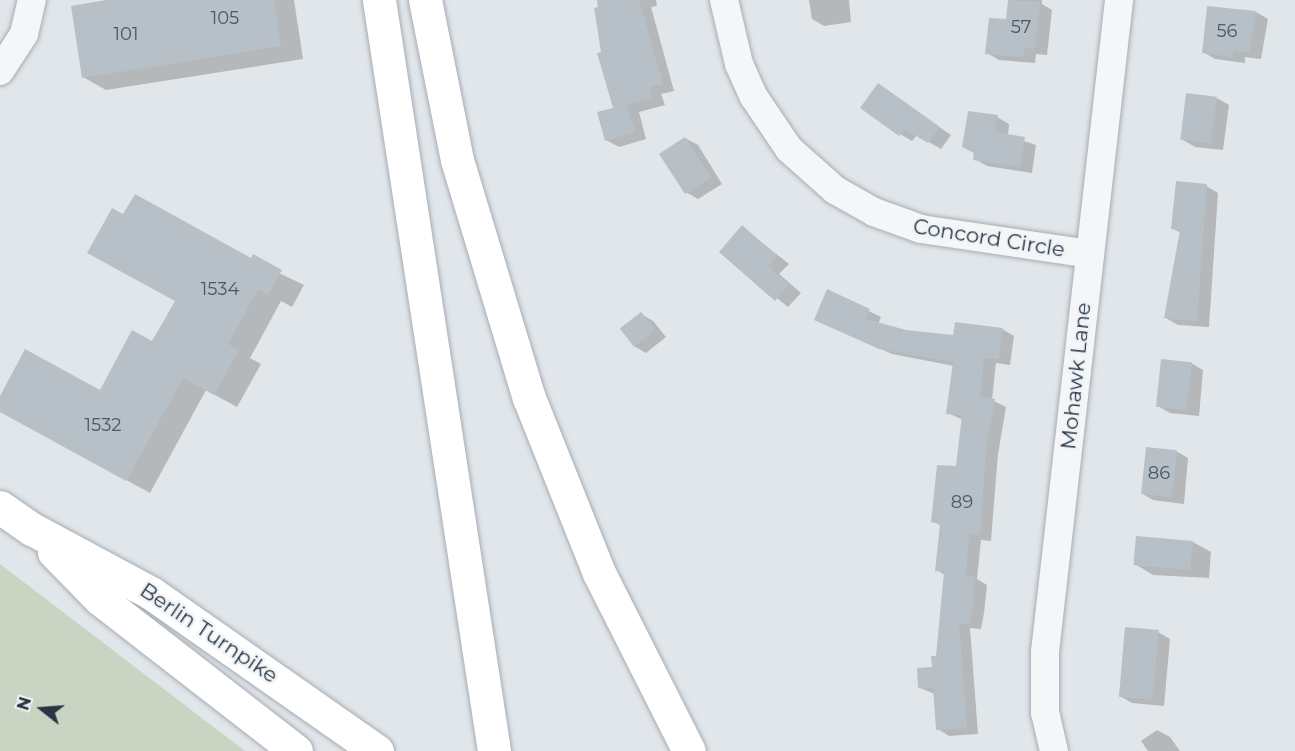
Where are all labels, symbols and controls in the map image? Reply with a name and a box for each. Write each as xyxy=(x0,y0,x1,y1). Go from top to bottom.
house number: 105 xyxy=(211,7,239,29)
house number: 57 xyxy=(1011,16,1031,38)
house number: 56 xyxy=(1216,20,1238,42)
house number: 101 xyxy=(114,23,138,45)
street label: Concord Circle xyxy=(911,214,1067,262)
house number: 1534 xyxy=(201,278,239,300)
street label: Mohawk Lane xyxy=(1056,301,1096,451)
house number: 1532 xyxy=(85,414,121,436)
house number: 86 xyxy=(1148,462,1170,484)
house number: 89 xyxy=(951,491,973,513)
street label: Berlin Turnpike xyxy=(135,578,283,688)
north arrow xyxy=(12,679,72,739)
text: N xyxy=(13,695,35,713)

